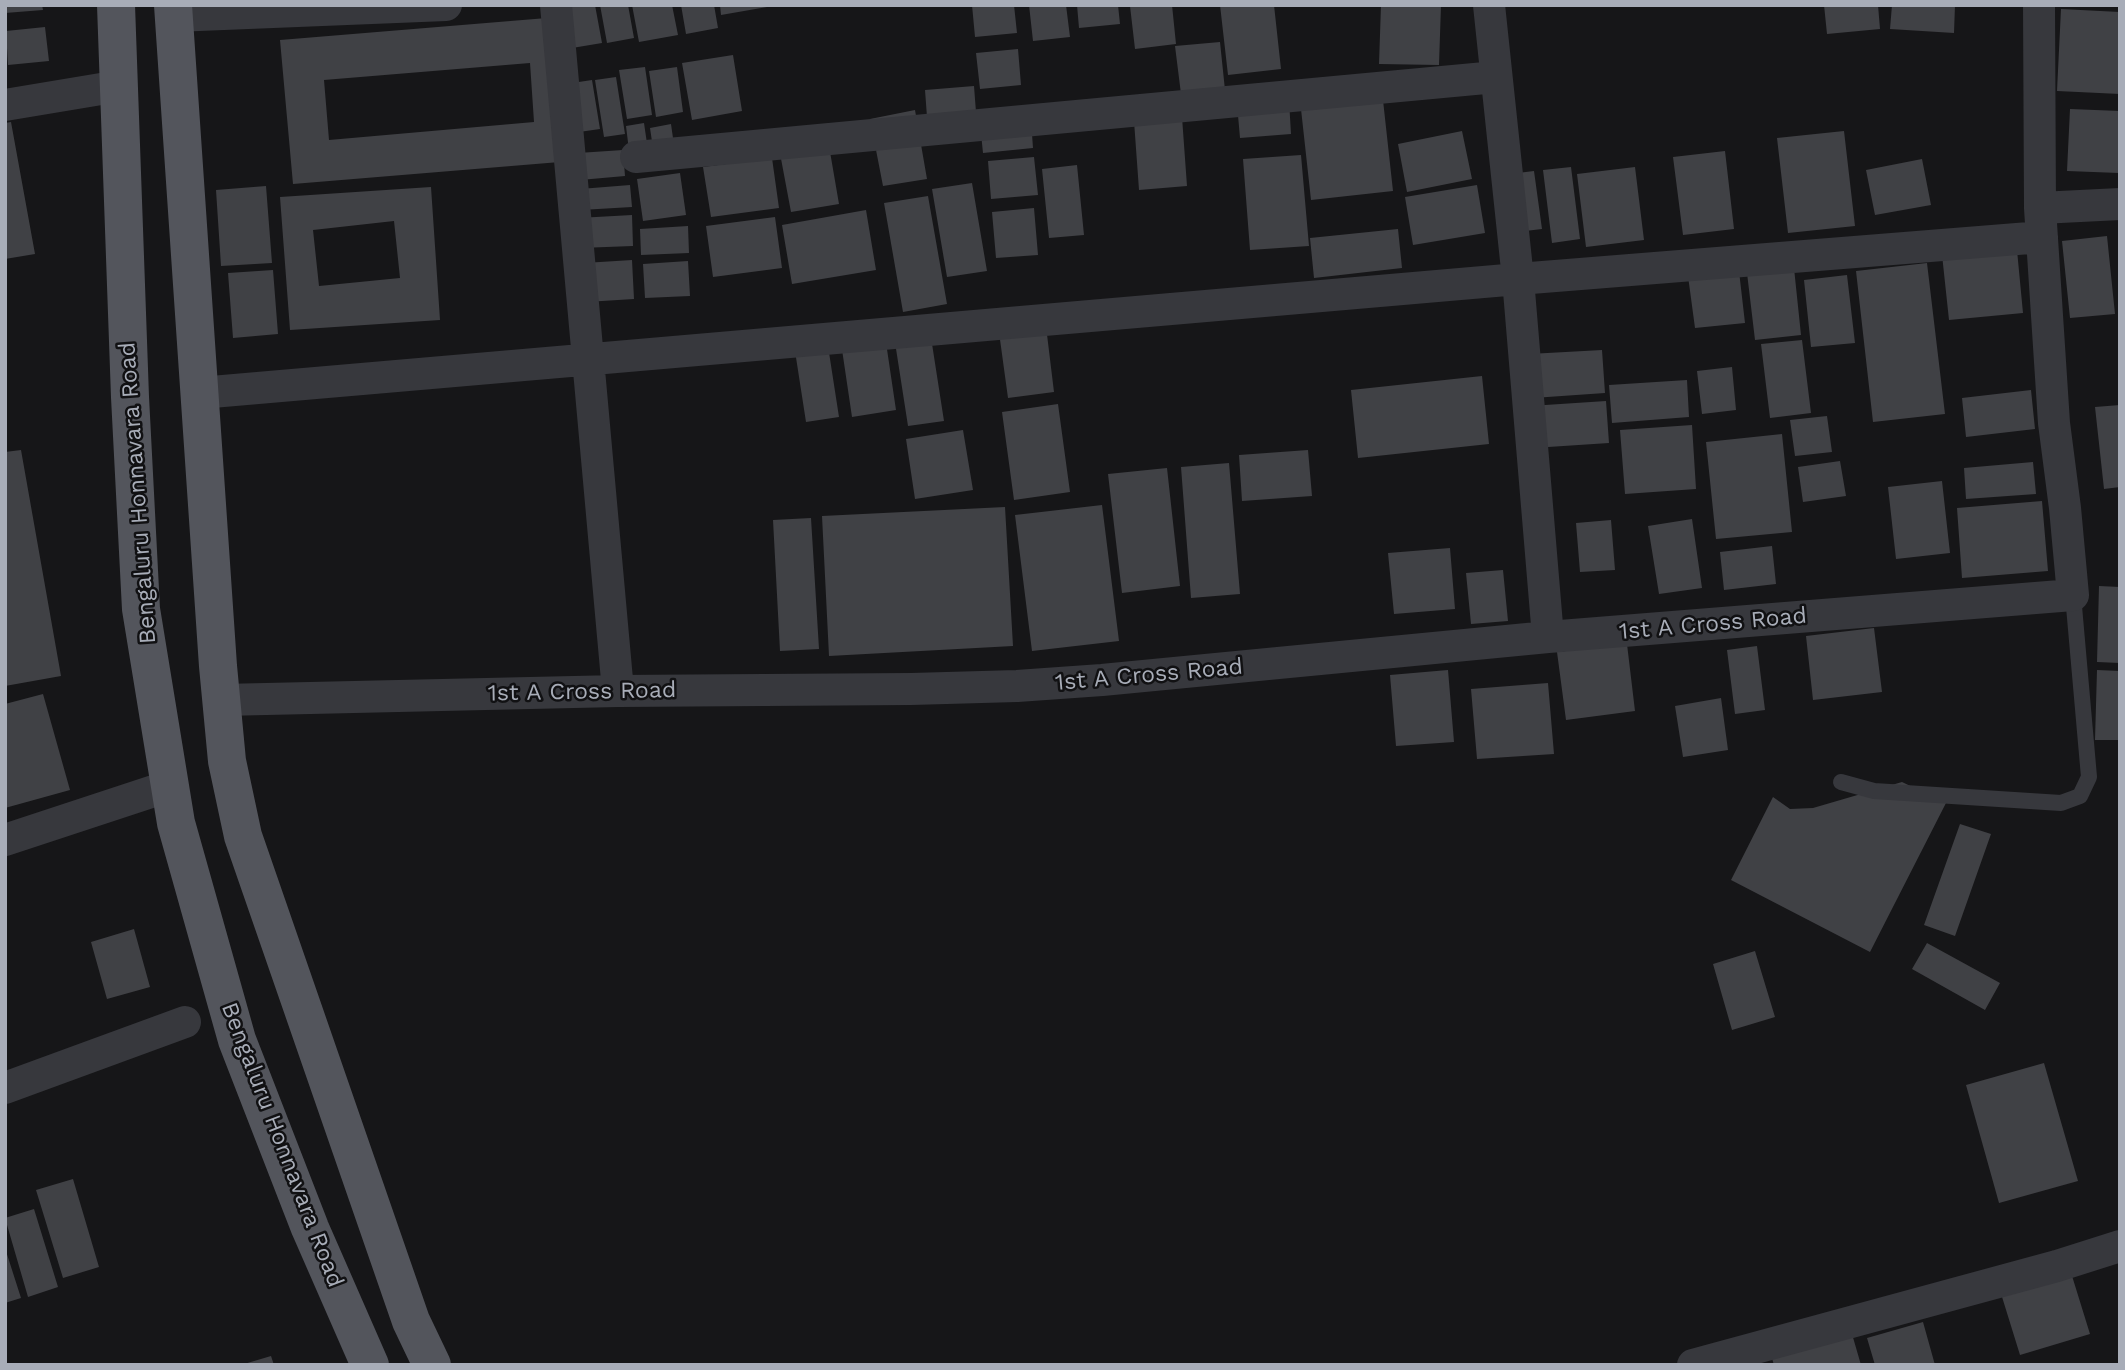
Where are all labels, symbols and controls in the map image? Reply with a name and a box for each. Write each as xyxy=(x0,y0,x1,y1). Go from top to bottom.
street label: Bengaluru Honnavara Road xyxy=(114,341,162,645)
street label: 1st A Cross Road xyxy=(1618,602,1808,646)
street label: 1st A Cross Road xyxy=(1054,653,1244,697)
street label: 1st A Cross Road xyxy=(488,677,676,707)
street label: Bengaluru Honnavara Road xyxy=(215,999,349,1291)

